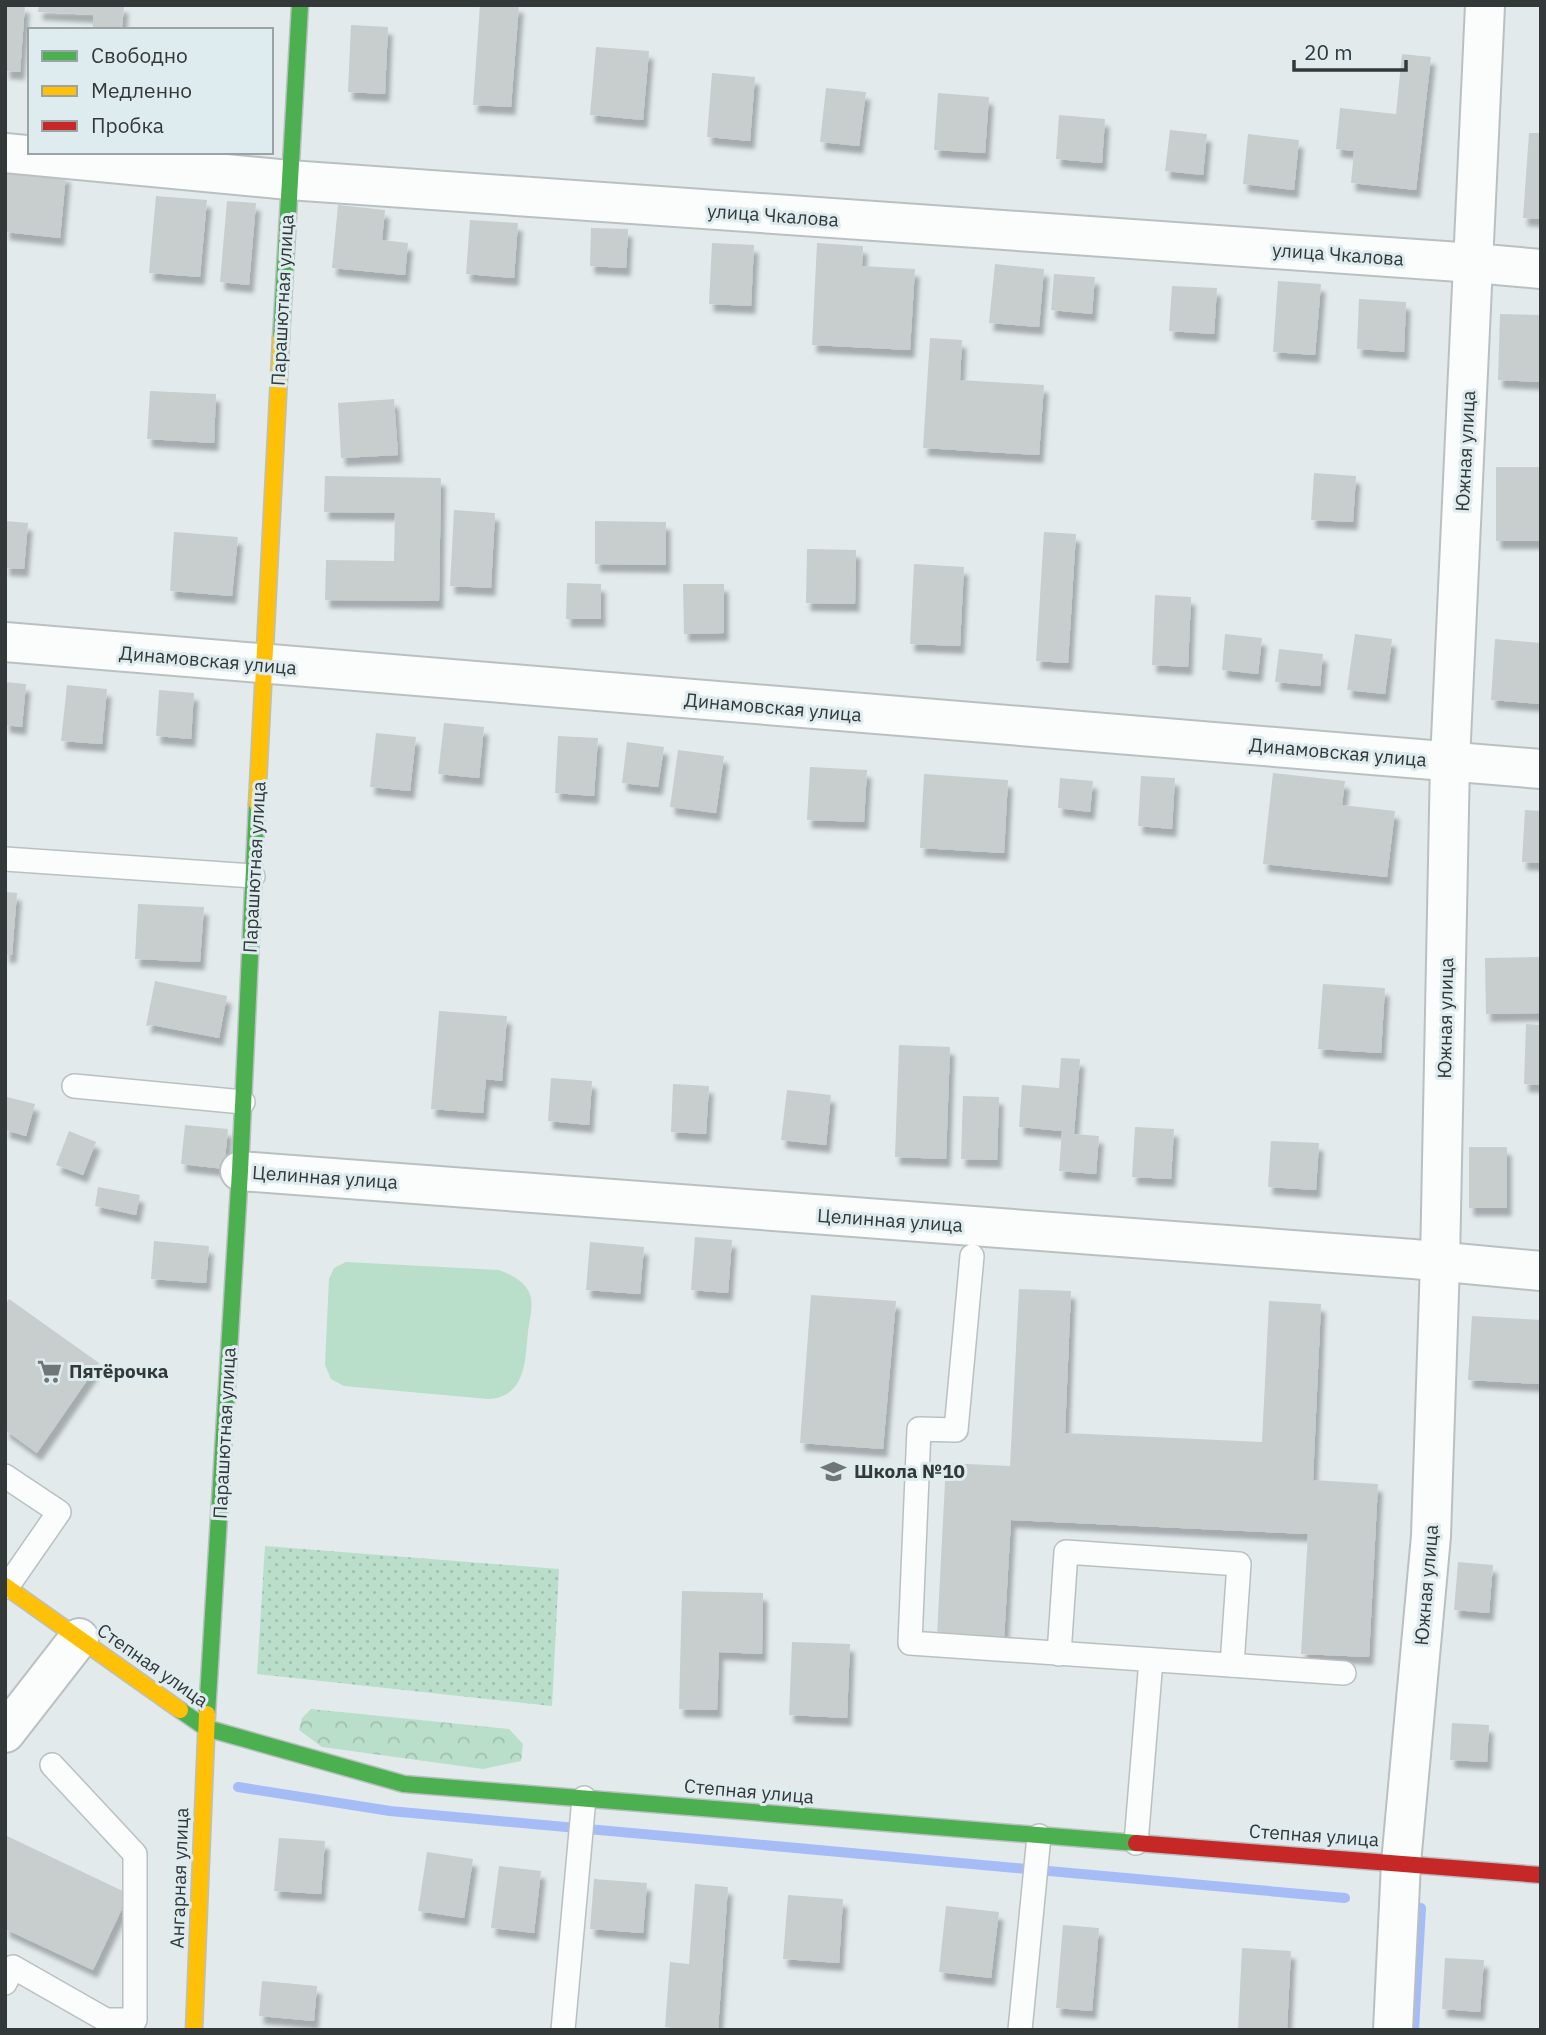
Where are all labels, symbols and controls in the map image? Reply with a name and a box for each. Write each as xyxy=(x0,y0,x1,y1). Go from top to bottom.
legend xyxy=(28,28,273,154)
scale bar xyxy=(1294,28,1406,72)
text: 20 m xyxy=(1304,38,1353,66)
text: Свободно xyxy=(91,41,188,69)
text: Медленно xyxy=(91,76,192,104)
text: Пробка xyxy=(91,111,164,139)
street label: улица Чкалова xyxy=(706,198,840,232)
street label: Парашютная улица xyxy=(266,214,298,386)
street label: улица Чкалова xyxy=(1271,237,1405,271)
street label: Южная улица xyxy=(1450,390,1480,512)
street label: Динамовская улица xyxy=(118,640,298,680)
street label: Динамовская улица xyxy=(683,687,863,727)
street label: Динамовская улица xyxy=(1248,732,1428,772)
street label: Парашютная улица xyxy=(238,781,270,953)
street label: Южная улица xyxy=(1432,957,1458,1079)
street label: Целинная улица xyxy=(251,1160,399,1194)
street label: Целинная улица xyxy=(816,1203,964,1237)
street label: Парашютная улица xyxy=(208,1347,240,1519)
supermarket icon: Пятёрочка xyxy=(35,1357,63,1385)
place label: Пятёрочка xyxy=(69,1359,169,1383)
school or university icon: Школа №10 xyxy=(820,1457,848,1485)
place label: Школа №10 xyxy=(854,1459,965,1483)
street label: Южная улица xyxy=(1409,1524,1443,1646)
street label: Степная улица xyxy=(93,1618,213,1712)
street label: Степная улица xyxy=(683,1773,815,1809)
street label: Ангарная улица xyxy=(165,1807,193,1949)
street label: Степная улица xyxy=(1248,1818,1380,1852)

